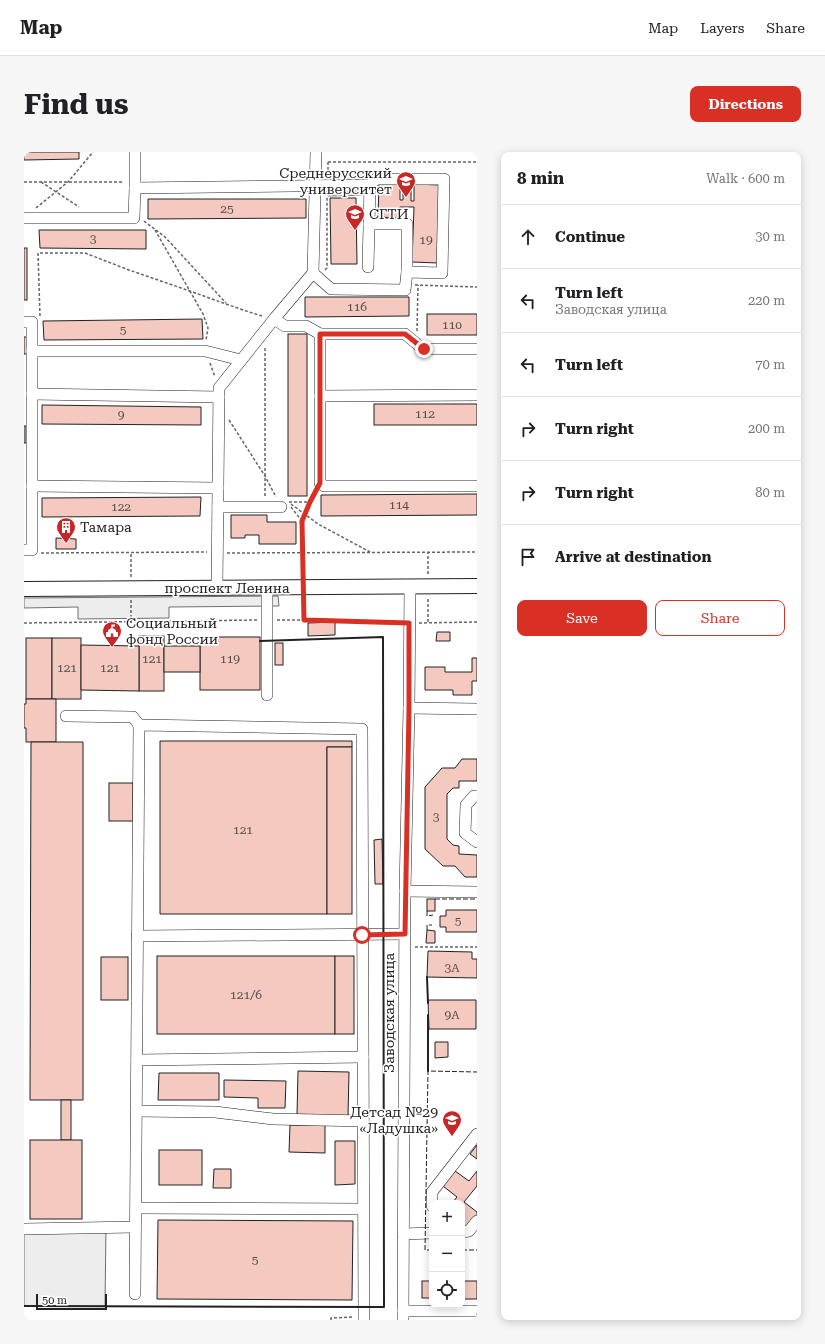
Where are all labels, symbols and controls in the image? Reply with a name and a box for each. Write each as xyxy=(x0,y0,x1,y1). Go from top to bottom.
text: Map xyxy=(20,16,62,39)
text: Map xyxy=(648,20,678,36)
text: Layers xyxy=(700,20,744,36)
text: Share xyxy=(766,20,805,36)
button: Directions xyxy=(690,86,801,122)
text: Find us xyxy=(24,88,128,121)
place label: Среднерусский университет xyxy=(279,165,392,197)
text: 8 min xyxy=(517,168,564,188)
school or university icon: Среднерусский университет xyxy=(395,170,417,198)
text: Walk · 600 m xyxy=(706,171,785,186)
house number: 25 xyxy=(220,202,234,216)
school or university icon: СГТИ xyxy=(344,203,366,231)
place label: СГТИ xyxy=(369,206,409,222)
icon: ahead xyxy=(517,226,539,248)
text: Continue xyxy=(555,228,625,246)
text: 30 m xyxy=(755,229,785,244)
house number: 3 xyxy=(90,232,97,246)
house number: 19 xyxy=(419,233,433,247)
text: Turn left xyxy=(555,284,623,302)
icon: left xyxy=(517,290,539,312)
text: 220 m xyxy=(748,293,785,308)
house number: 116 xyxy=(347,300,367,314)
text: Заводская улица xyxy=(555,302,667,317)
house number: 110 xyxy=(442,318,462,332)
house number: 5 xyxy=(120,323,127,337)
route end xyxy=(415,340,433,358)
icon: left xyxy=(517,354,539,376)
text: Turn left xyxy=(555,356,623,374)
text: 70 m xyxy=(755,357,785,372)
house number: 112 xyxy=(415,407,435,421)
house number: 9 xyxy=(118,408,125,422)
icon: right xyxy=(517,418,539,440)
text: Turn right xyxy=(555,420,634,438)
text: 200 m xyxy=(748,421,785,436)
icon: right xyxy=(517,482,539,504)
text: Turn right xyxy=(555,484,634,502)
text: 80 m xyxy=(755,485,785,500)
house number: 114 xyxy=(389,498,409,512)
house number: 122 xyxy=(111,500,131,514)
building icon: Тамара xyxy=(55,516,77,544)
place label: Тамара xyxy=(80,519,132,535)
icon: arrive xyxy=(517,546,539,568)
text: Arrive at destination xyxy=(555,548,711,566)
street label: проспект Ленина xyxy=(164,580,290,596)
button: Save xyxy=(517,600,647,636)
button: Share xyxy=(655,600,785,636)
place label: Социальный фонд России xyxy=(126,615,218,647)
public building icon: Социальный фонд России xyxy=(101,620,123,648)
house number: 121 xyxy=(142,652,162,666)
house number: 119 xyxy=(220,652,240,666)
house number: 121 xyxy=(57,661,77,675)
house number: 121 xyxy=(100,661,120,675)
house number: 3 xyxy=(433,810,440,824)
house number: 121 xyxy=(233,823,253,837)
house number: 5 xyxy=(455,914,462,928)
route start xyxy=(353,926,371,944)
street label: Заводская улица xyxy=(381,952,397,1073)
house number: 3А xyxy=(444,961,460,975)
house number: 121/6 xyxy=(230,988,262,1002)
house number: 9А xyxy=(444,1008,460,1022)
place label: Детсад №29 «Ладушка» xyxy=(350,1104,438,1136)
school or university icon: Детсад №29 «Ладушка» xyxy=(441,1109,463,1137)
map controls xyxy=(429,1200,465,1308)
button: + xyxy=(429,1200,465,1236)
button: − xyxy=(429,1236,465,1272)
house number: 5 xyxy=(252,1253,259,1267)
button: locate xyxy=(429,1272,465,1308)
scale bar xyxy=(36,1292,107,1311)
text: 50 m xyxy=(42,1294,67,1307)

